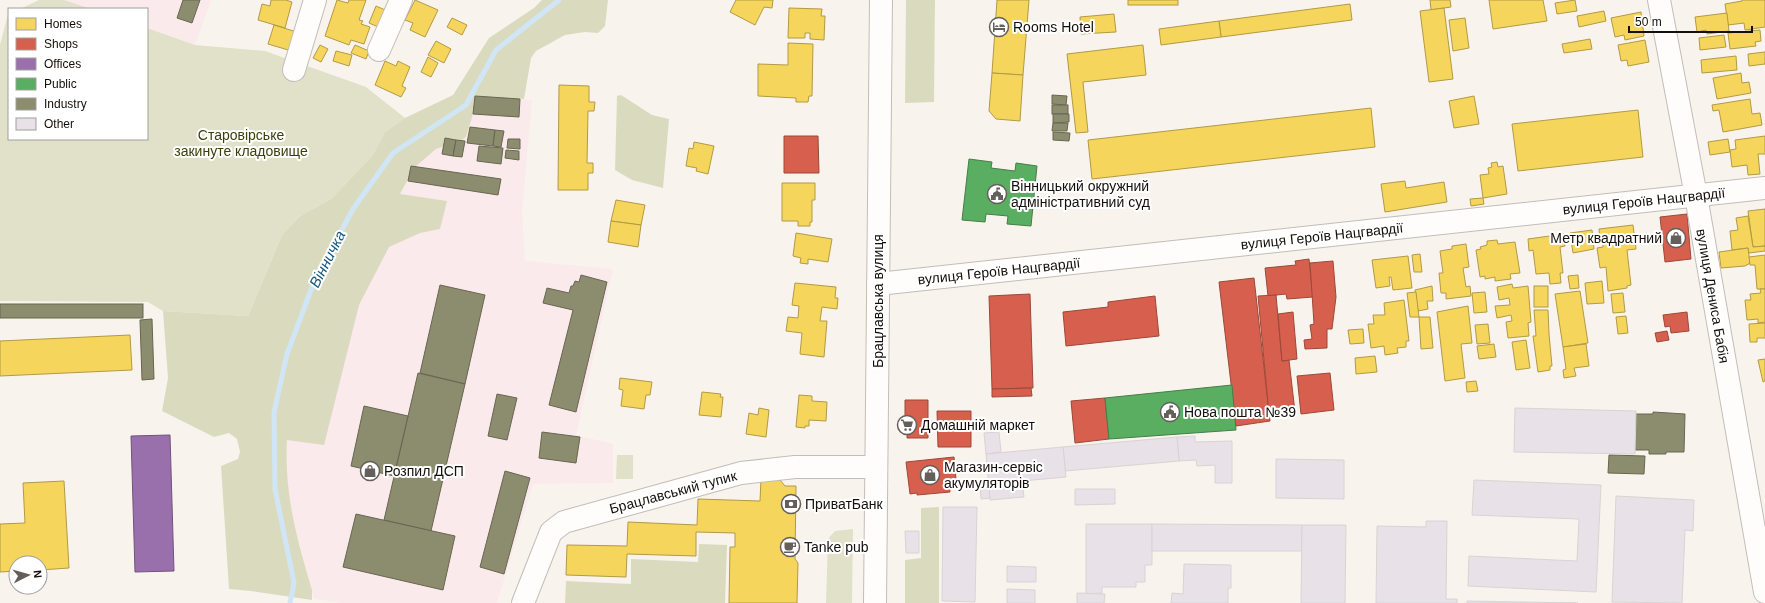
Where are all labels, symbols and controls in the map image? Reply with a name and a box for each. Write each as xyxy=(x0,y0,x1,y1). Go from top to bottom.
legend xyxy=(8,8,148,140)
scale bar xyxy=(1629,8,1752,34)
text: 50 m xyxy=(1635,15,1662,29)
hotel icon: Rooms Hotel xyxy=(988,16,1010,38)
text: Homes xyxy=(44,17,82,31)
place label: Rooms Hotel xyxy=(1013,19,1094,35)
text: Shops xyxy=(44,37,78,51)
text: Offices xyxy=(44,57,81,71)
text: Public xyxy=(44,77,77,91)
text: Industry xyxy=(44,97,87,111)
text: Other xyxy=(44,117,74,131)
park label: Старовірське закинуте кладовище xyxy=(174,127,308,159)
place label: Вінницький окружний адміністративний суд xyxy=(1011,178,1150,210)
public building icon: Вінницький окружний адміністративний суд xyxy=(986,183,1008,205)
street label: вулиця Героїв Нацгвардії xyxy=(1562,185,1726,217)
street label: вулиця Героїв Нацгвардії xyxy=(1240,220,1404,252)
shop icon: Метр квадратний xyxy=(1665,227,1687,249)
street label: вулиця Дениса Бабія xyxy=(1693,227,1733,365)
water label: Вінничка xyxy=(305,228,349,290)
place label: Метр квадратний xyxy=(1550,230,1662,246)
street label: Брацлавська вулиця xyxy=(870,234,886,368)
street label: вулиця Героїв Нацгвардії xyxy=(917,255,1081,287)
public building icon: Нова пошта №39 xyxy=(1159,401,1181,423)
place label: Нова пошта №39 xyxy=(1184,404,1296,420)
supermarket icon: Домашній маркет xyxy=(896,414,918,436)
place label: Домашній маркет xyxy=(921,417,1035,433)
place label: Магазин-сервіс акумуляторів xyxy=(944,459,1043,491)
shop icon: Розпил ДСП xyxy=(359,460,381,482)
place label: Розпил ДСП xyxy=(384,463,464,479)
shop icon: Магазин-сервіс акумуляторів xyxy=(919,464,941,486)
street label: Брацлавський тупик xyxy=(608,467,739,517)
bank icon: ПриватБанк xyxy=(780,493,802,515)
place label: ПриватБанк xyxy=(805,496,884,512)
cafe icon: Tanke pub xyxy=(779,536,801,558)
place label: Tanke pub xyxy=(804,539,869,555)
north arrow xyxy=(8,555,48,595)
text: N xyxy=(32,569,44,579)

